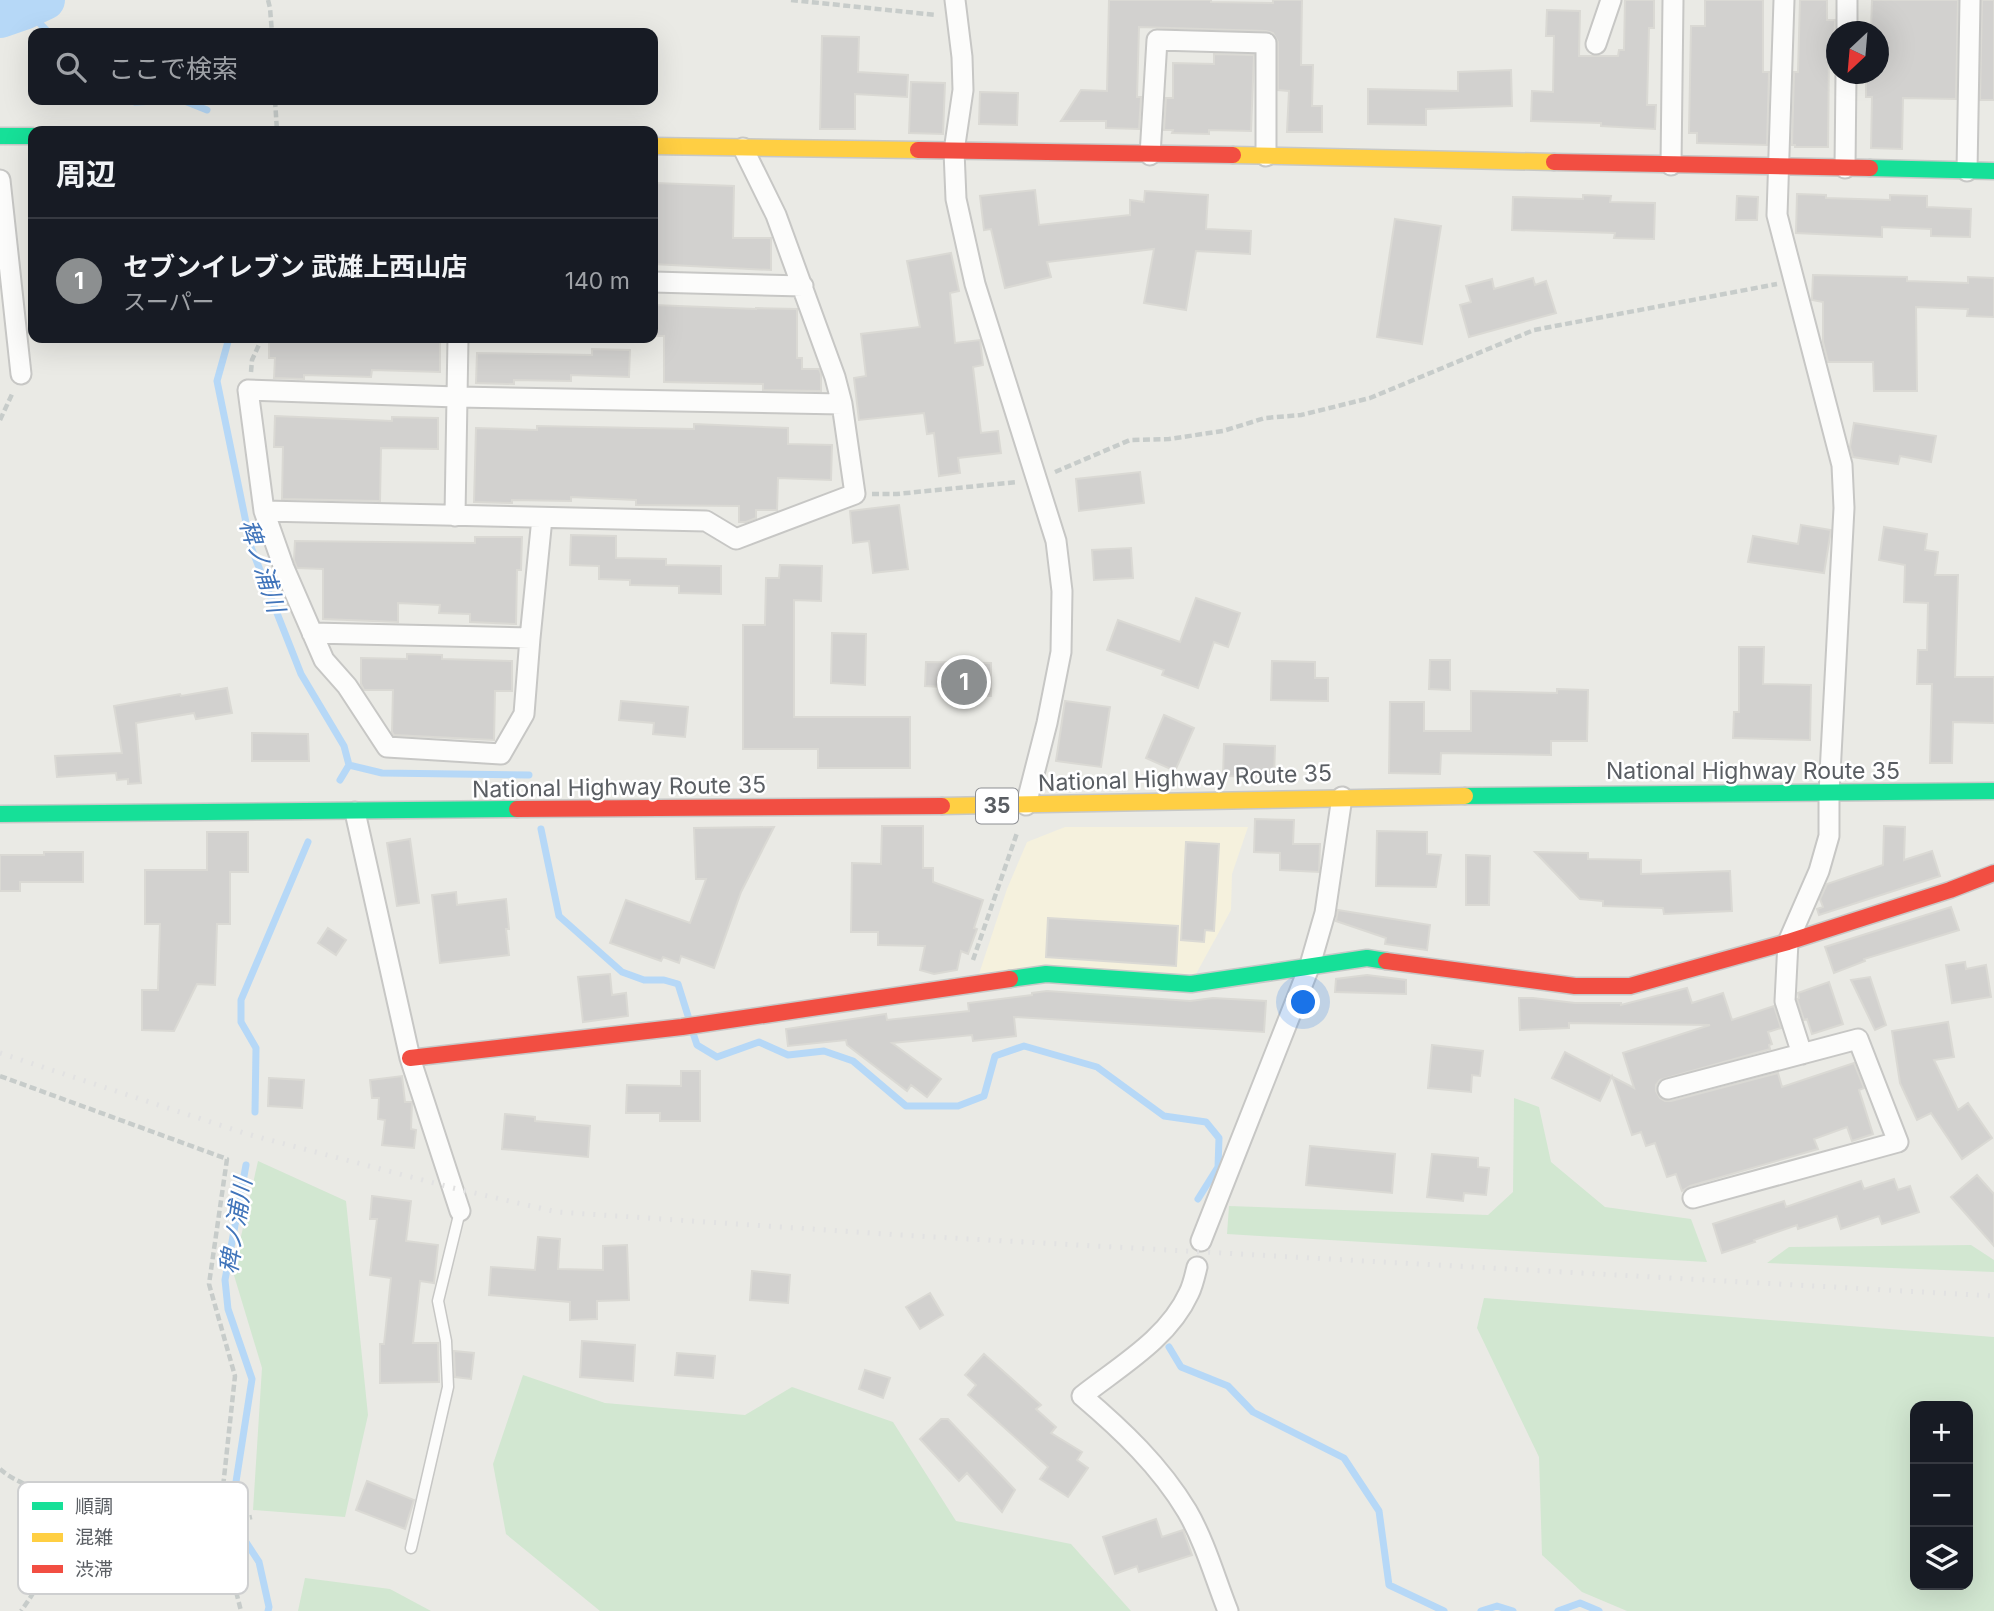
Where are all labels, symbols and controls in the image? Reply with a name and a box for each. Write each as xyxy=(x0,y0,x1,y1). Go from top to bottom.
north arrow xyxy=(1826,21,1889,84)
search box xyxy=(28,28,658,105)
icon: search xyxy=(52,48,90,86)
text: ここで検索 xyxy=(108,53,238,84)
text: 周辺 xyxy=(56,156,116,192)
text: セブンイレブン 武雄上西山店 xyxy=(123,251,467,282)
text: 1 xyxy=(74,267,84,295)
text: 140 m xyxy=(565,267,630,295)
text: スーパー xyxy=(123,288,215,316)
water label: 稗ノ浦川 xyxy=(234,516,292,619)
pin: 1 xyxy=(941,656,987,708)
street label: National Highway Route 35 xyxy=(1606,757,1900,785)
street label: National Highway Route 35 xyxy=(1038,759,1332,797)
street label: National Highway Route 35 xyxy=(472,770,766,804)
road number: 35 xyxy=(976,788,1018,824)
your location xyxy=(1286,985,1320,1019)
water label: 稗ノ浦川 xyxy=(214,1173,258,1276)
map controls xyxy=(1910,1401,1973,1590)
button: + xyxy=(1910,1401,1973,1464)
button: − xyxy=(1910,1464,1973,1527)
legend xyxy=(18,1482,248,1594)
text: 順調 xyxy=(75,1495,113,1518)
text: 混雑 xyxy=(75,1526,113,1549)
button: layers xyxy=(1910,1527,1973,1590)
text: 渋滞 xyxy=(75,1558,113,1581)

